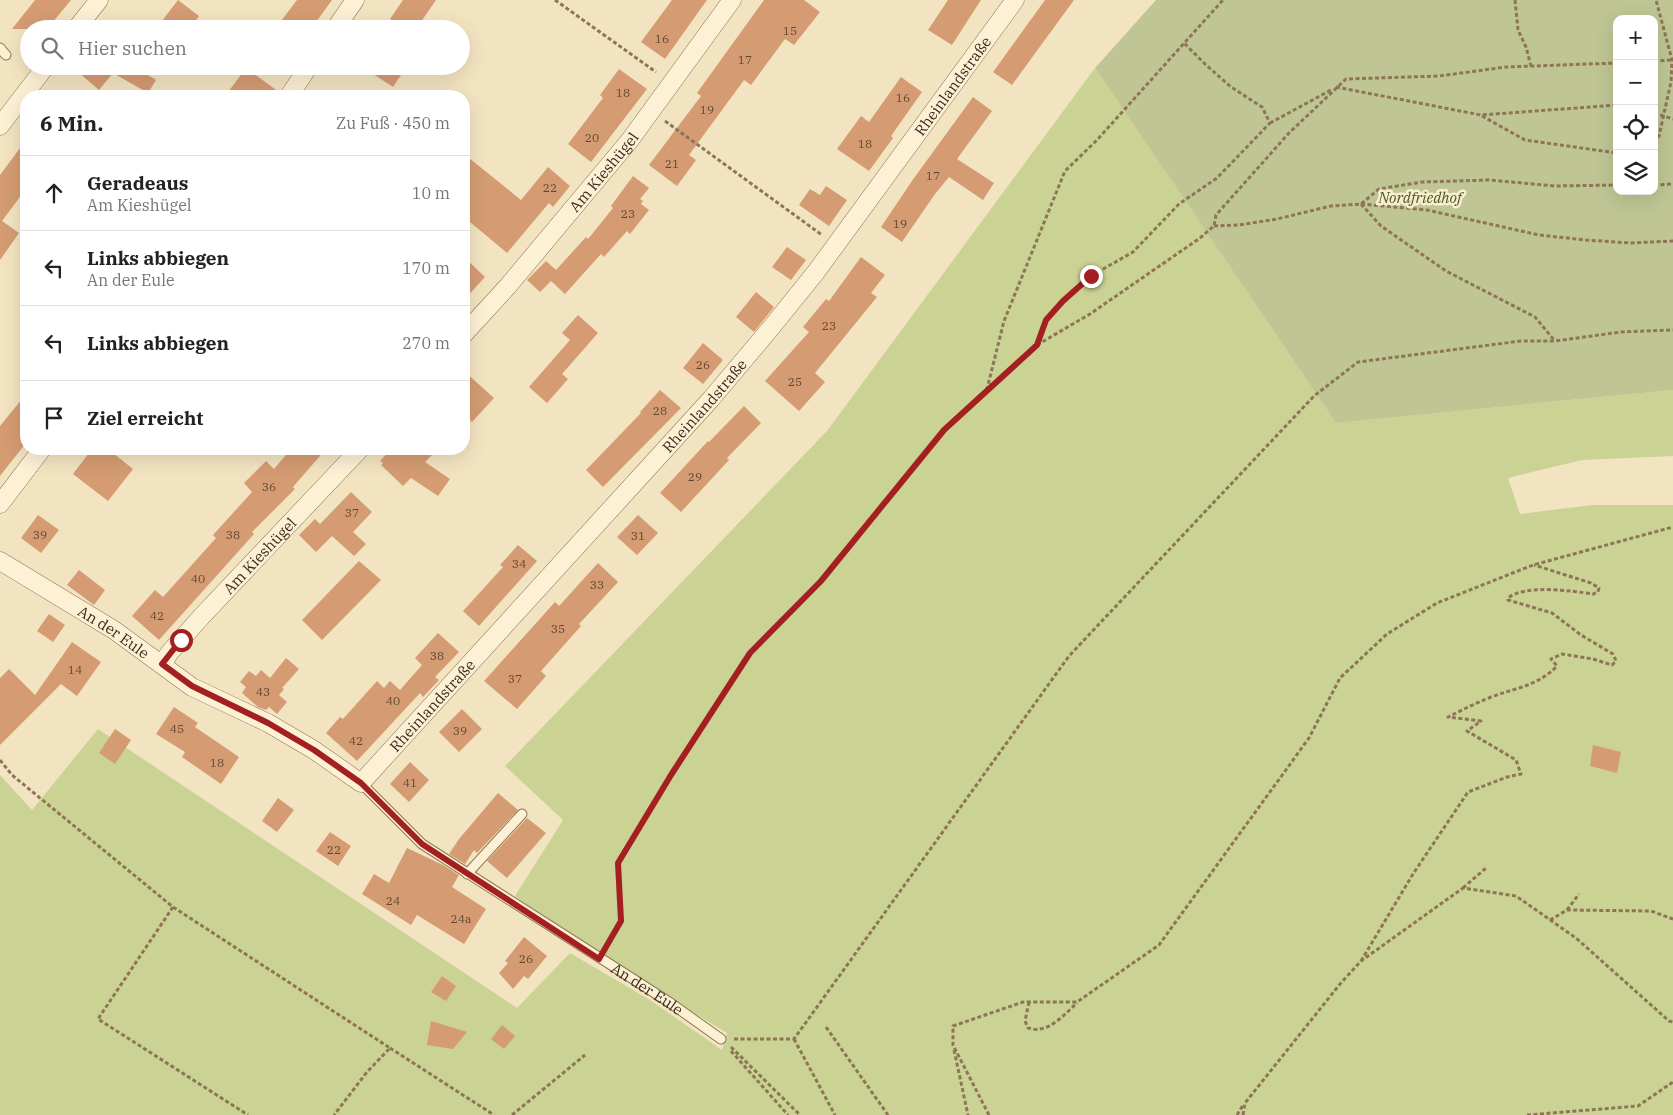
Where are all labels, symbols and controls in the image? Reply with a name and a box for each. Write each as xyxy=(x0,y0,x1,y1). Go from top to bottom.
map controls xyxy=(1613,15,1658,195)
button: + xyxy=(1613,15,1658,60)
search box xyxy=(20,20,470,75)
house number: 15 xyxy=(783,23,797,38)
house number: 16 xyxy=(655,31,669,46)
street label: Rheinlandstraße xyxy=(910,32,995,139)
icon: search xyxy=(38,34,66,62)
text: Hier suchen xyxy=(78,36,187,60)
house number: 17 xyxy=(738,52,752,67)
button: − xyxy=(1613,60,1658,105)
house number: 18 xyxy=(616,85,630,100)
house number: 16 xyxy=(896,90,910,105)
house number: 19 xyxy=(700,102,714,117)
button: locate xyxy=(1613,105,1658,150)
text: 6 Min. xyxy=(40,109,103,137)
text: Zu Fuß · 450 m xyxy=(336,113,450,133)
street label: Am Kieshügel xyxy=(565,128,642,215)
house number: 20 xyxy=(585,130,599,145)
house number: 18 xyxy=(858,136,872,151)
button: layers xyxy=(1613,150,1658,195)
house number: 21 xyxy=(665,156,679,171)
house number: 17 xyxy=(926,168,940,183)
text: Geradeaus xyxy=(87,171,188,195)
icon: ahead xyxy=(40,179,68,207)
house number: 22 xyxy=(543,180,557,195)
text: 10 m xyxy=(412,183,450,203)
park label: Nordfriedhof xyxy=(1378,188,1465,207)
text: Am Kieshügel xyxy=(87,195,192,215)
house number: 23 xyxy=(621,206,635,221)
house number: 19 xyxy=(893,216,907,231)
text: Links abbiegen xyxy=(87,246,229,270)
icon: left xyxy=(40,254,68,282)
text: 170 m xyxy=(402,258,450,278)
route end xyxy=(1080,265,1103,288)
text: An der Eule xyxy=(87,270,175,290)
house number: 23 xyxy=(822,318,836,333)
icon: left xyxy=(40,329,68,357)
text: Links abbiegen xyxy=(87,331,229,355)
text: 270 m xyxy=(402,333,450,353)
street label: Rheinlandstraße xyxy=(658,355,750,456)
house number: 26 xyxy=(696,357,710,372)
house number: 25 xyxy=(788,374,802,389)
house number: 28 xyxy=(653,403,667,418)
icon: arrive xyxy=(40,404,68,432)
text: Ziel erreicht xyxy=(87,406,203,430)
house number: 29 xyxy=(688,469,702,484)
house number: 36 xyxy=(262,479,276,494)
house number: 37 xyxy=(345,505,359,520)
street label: Am Kieshügel xyxy=(219,513,300,598)
house number: 39 xyxy=(33,527,47,542)
house number: 38 xyxy=(226,527,240,542)
house number: 31 xyxy=(631,528,645,543)
house number: 34 xyxy=(512,556,526,571)
house number: 40 xyxy=(191,571,205,586)
house number: 33 xyxy=(590,577,604,592)
street label: An der Eule xyxy=(75,601,153,662)
house number: 42 xyxy=(150,608,164,623)
house number: 35 xyxy=(551,621,565,636)
route start xyxy=(170,629,193,652)
house number: 38 xyxy=(430,648,444,663)
street label: Rheinlandstraße xyxy=(385,655,479,755)
house number: 14 xyxy=(68,662,82,677)
house number: 37 xyxy=(508,671,522,686)
house number: 43 xyxy=(256,684,270,699)
house number: 40 xyxy=(386,693,400,708)
house number: 45 xyxy=(170,721,184,736)
house number: 39 xyxy=(453,723,467,738)
house number: 42 xyxy=(349,733,363,748)
house number: 18 xyxy=(210,755,224,770)
house number: 41 xyxy=(403,775,417,790)
house number: 22 xyxy=(327,842,341,857)
house number: 24 xyxy=(386,893,400,908)
house number: 24a xyxy=(451,911,472,926)
house number: 26 xyxy=(519,951,533,966)
street label: An der Eule xyxy=(608,958,687,1019)

